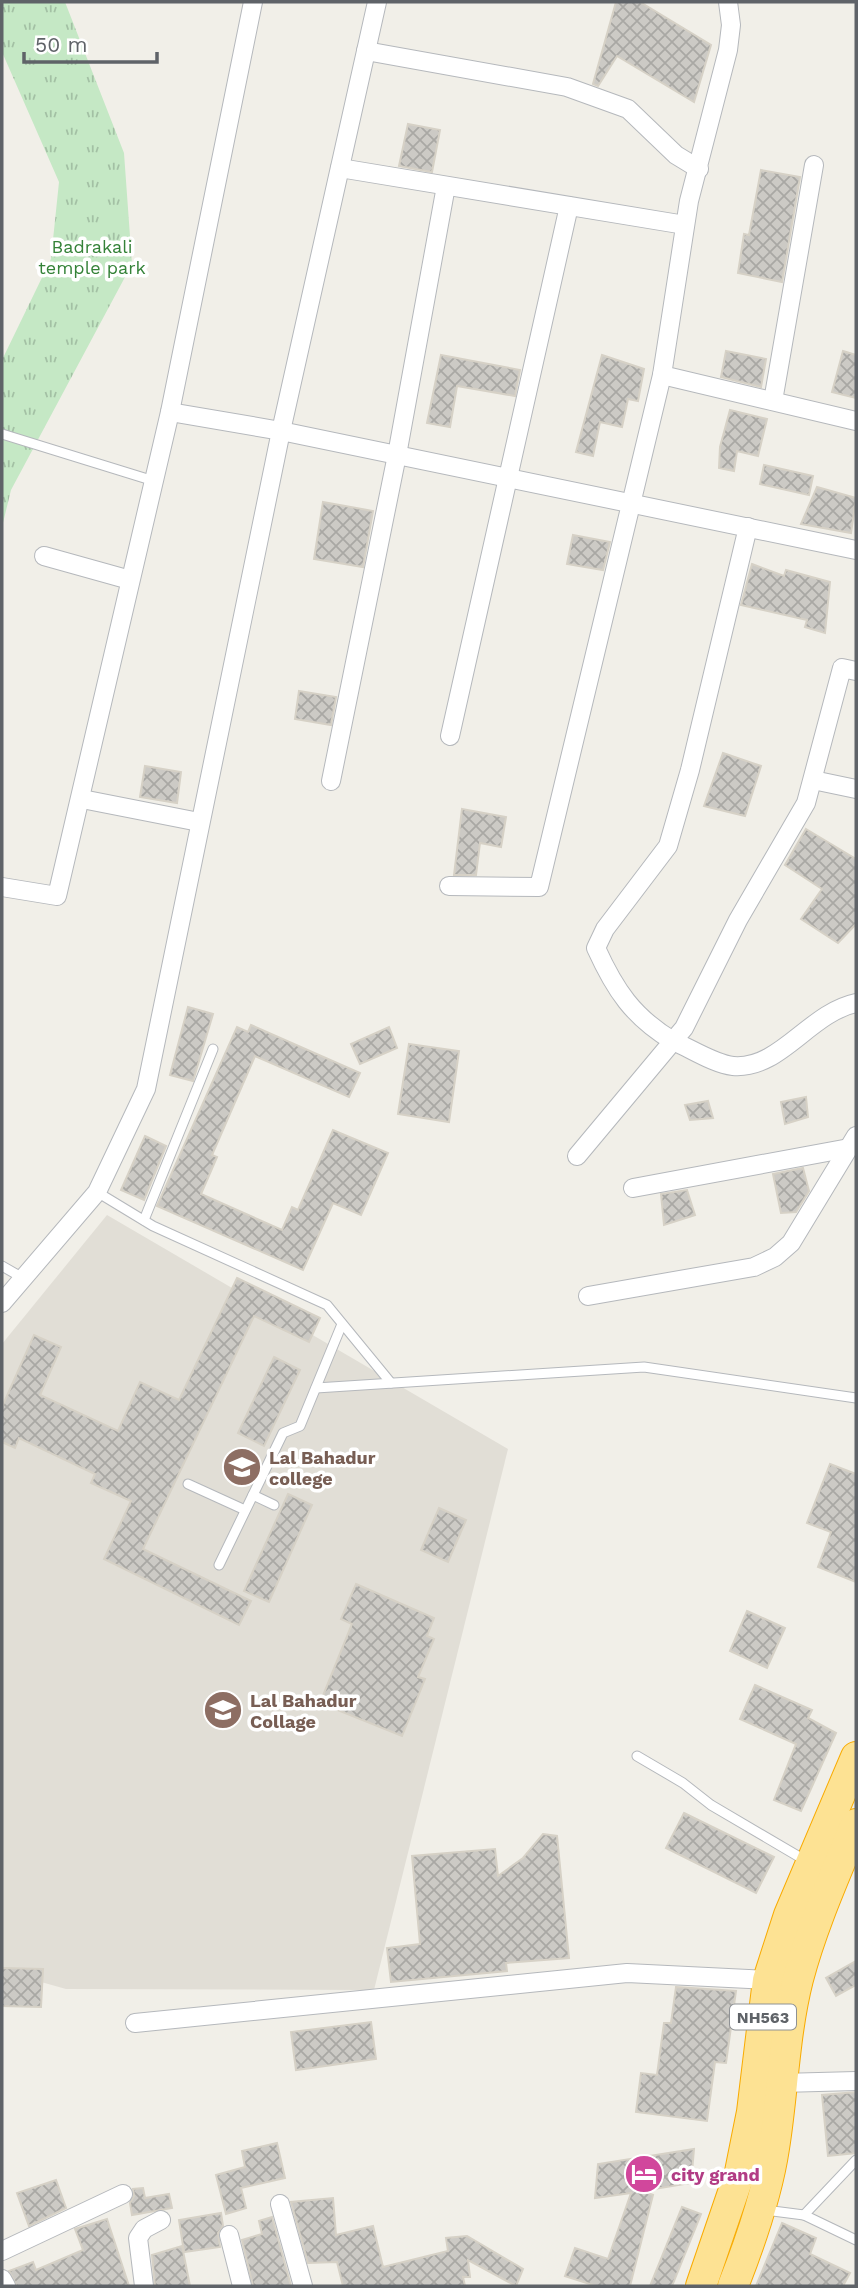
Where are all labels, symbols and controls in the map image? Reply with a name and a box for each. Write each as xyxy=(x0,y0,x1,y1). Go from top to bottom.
scale bar xyxy=(24,21,158,65)
text: 50 m xyxy=(35,32,87,57)
park label: Badrakali temple park xyxy=(38,236,146,278)
school or university icon: Lal Bahadur college xyxy=(221,1446,263,1488)
place label: Lal Bahadur college xyxy=(269,1447,376,1489)
school or university icon: Lal Bahadur Collage xyxy=(202,1689,244,1731)
place label: Lal Bahadur Collage xyxy=(250,1690,357,1732)
road number: NH563 xyxy=(730,2005,796,2030)
hotel icon: city grand xyxy=(623,2153,665,2195)
place label: city grand xyxy=(671,2164,760,2185)

